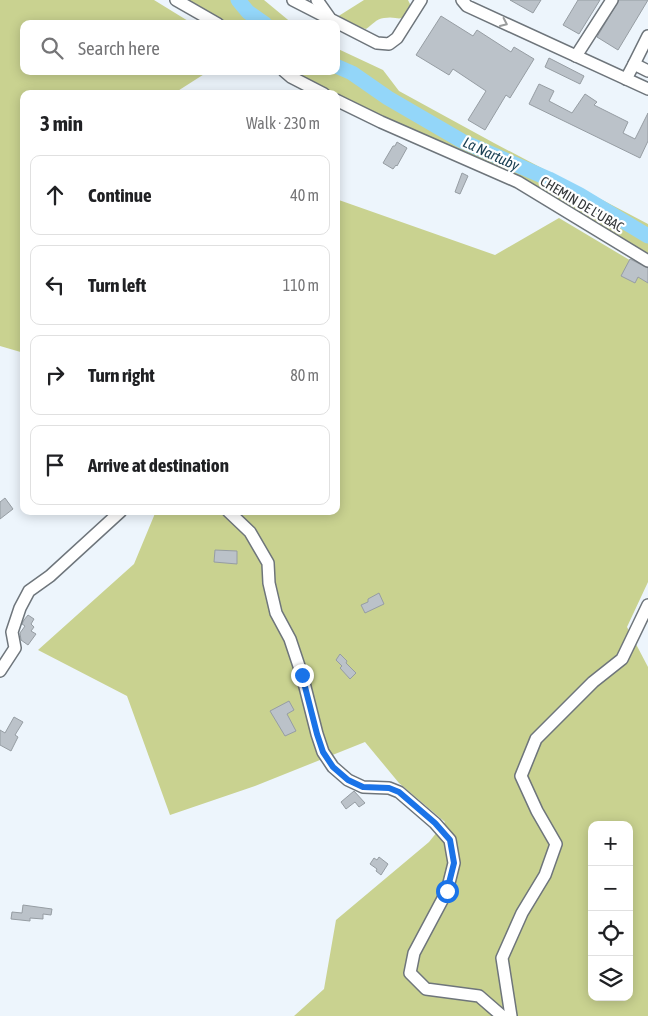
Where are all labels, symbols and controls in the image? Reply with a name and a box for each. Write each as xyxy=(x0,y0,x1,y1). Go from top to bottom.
one-way arrow xyxy=(499,17,508,27)
search box xyxy=(20,20,340,75)
icon: search xyxy=(38,34,66,62)
text: Search here xyxy=(78,37,160,59)
text: 3 min xyxy=(40,111,83,135)
text: Walk · 230 m xyxy=(246,114,320,132)
water label: La Nartuby xyxy=(461,133,523,174)
street label: CHEMIN DE L'UBAC xyxy=(537,173,627,236)
icon: ahead xyxy=(41,181,69,209)
text: Continue xyxy=(88,184,152,206)
text: 40 m xyxy=(290,186,319,204)
icon: left xyxy=(41,271,69,299)
text: Turn left xyxy=(88,274,146,296)
text: 110 m xyxy=(283,276,319,294)
icon: right xyxy=(41,361,69,389)
text: Turn right xyxy=(88,364,155,386)
text: 80 m xyxy=(290,366,319,384)
icon: arrive xyxy=(41,451,69,479)
text: Arrive at destination xyxy=(88,454,229,476)
route end xyxy=(291,664,314,687)
map controls xyxy=(588,821,633,1001)
button: + xyxy=(588,821,633,866)
button: − xyxy=(588,866,633,911)
route start xyxy=(436,880,459,903)
button: locate xyxy=(588,911,633,956)
button: layers xyxy=(588,956,633,1001)

